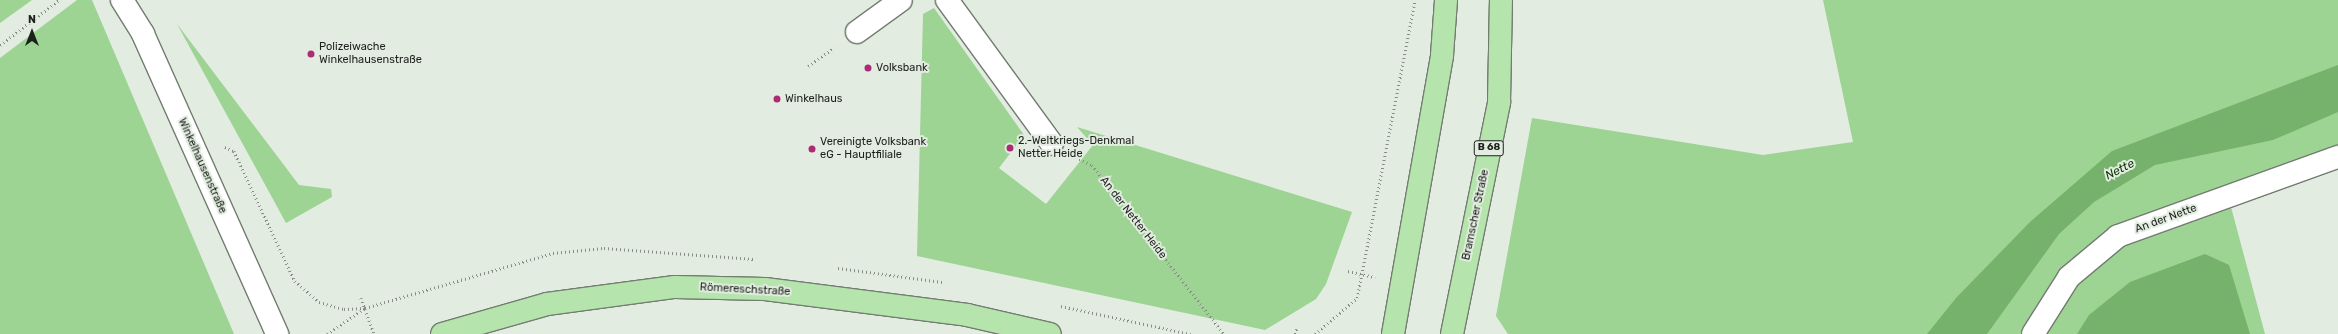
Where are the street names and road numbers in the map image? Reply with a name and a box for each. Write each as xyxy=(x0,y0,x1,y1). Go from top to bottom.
street label: Winkelhausenstraße xyxy=(175,116,229,216)
road number: B 68 xyxy=(1473,140,1505,156)
street label: Bramscher Straße xyxy=(1460,168,1492,262)
street label: An der Netter Heide xyxy=(1097,174,1169,262)
street label: An der Nette xyxy=(2133,202,2199,236)
street label: Römereschstraße xyxy=(699,281,791,299)

